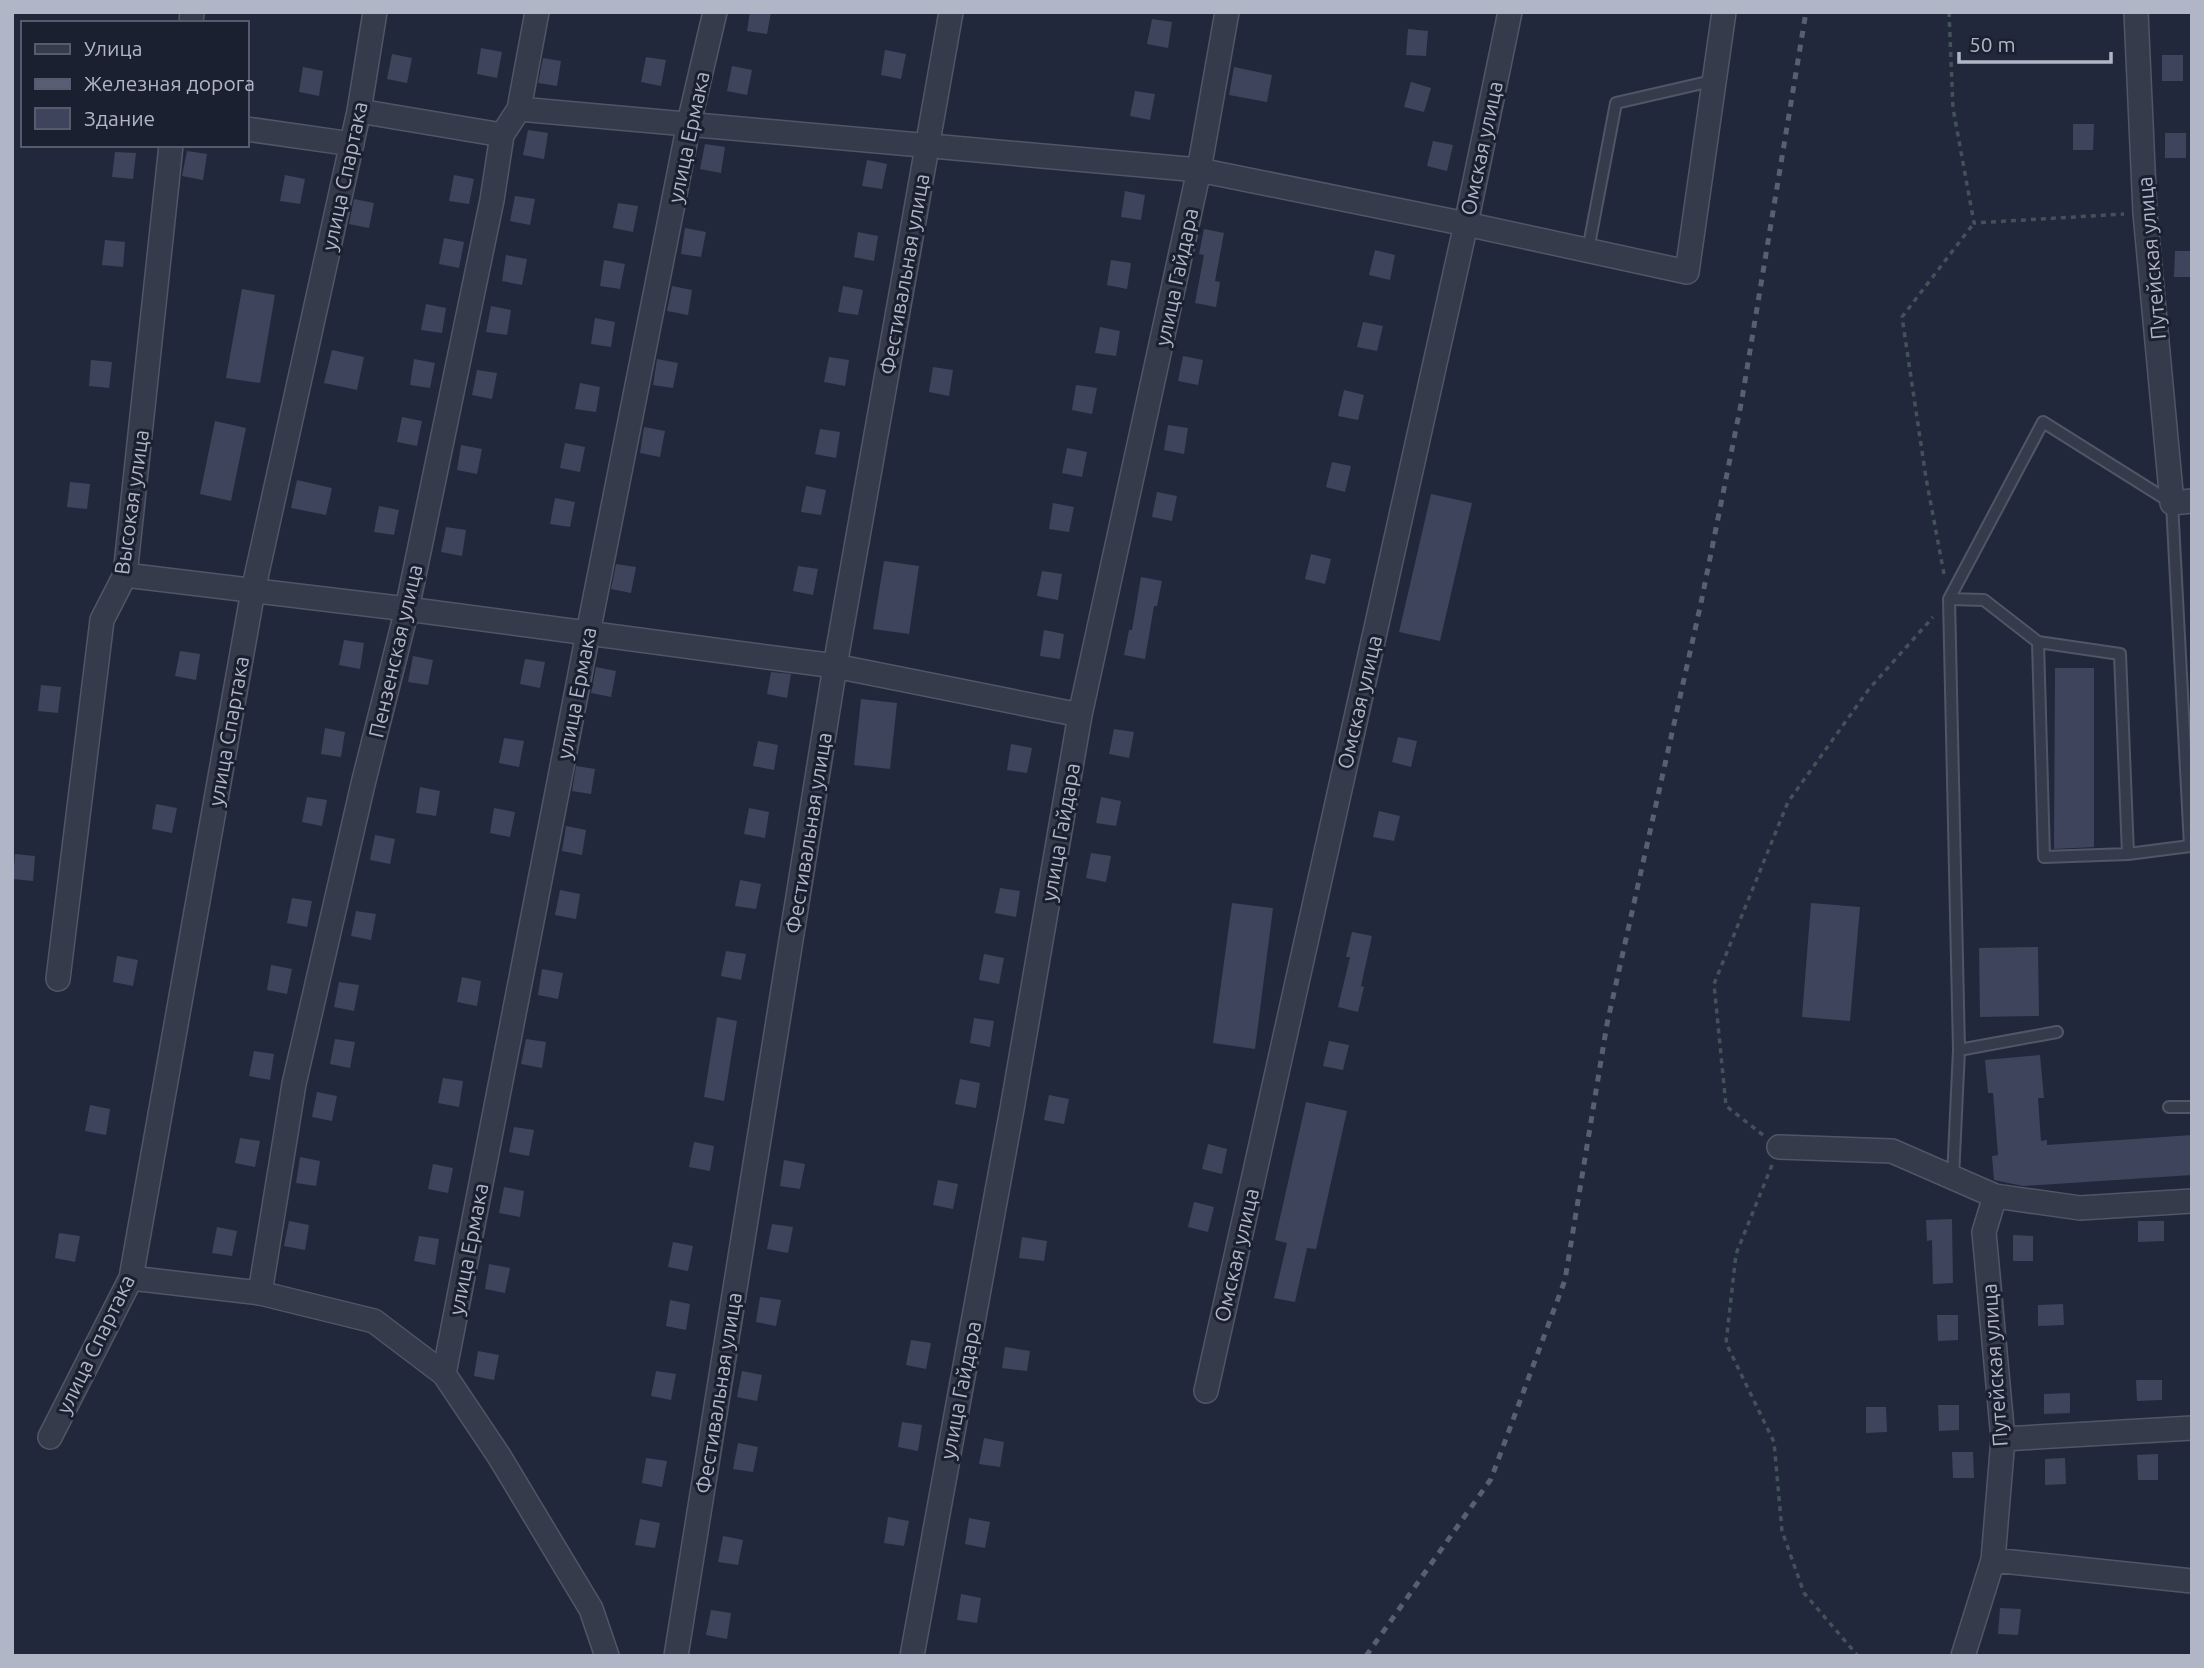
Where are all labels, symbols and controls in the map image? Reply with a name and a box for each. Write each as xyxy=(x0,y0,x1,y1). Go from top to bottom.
legend xyxy=(21,21,248,147)
scale bar xyxy=(1959,21,2111,65)
text: 50 m xyxy=(1969,32,2016,56)
text: Улица xyxy=(84,36,142,60)
street label: улица Ермака xyxy=(662,69,714,205)
text: Железная дорога xyxy=(84,71,255,95)
street label: Омская улица xyxy=(1455,79,1507,217)
street label: улица Спартака xyxy=(316,99,372,253)
text: Здание xyxy=(84,106,155,130)
street label: Фестивальная улица xyxy=(874,172,934,376)
street label: Путейская улица xyxy=(2132,176,2170,340)
street label: улица Гайдара xyxy=(1150,206,1202,348)
street label: Высокая улица xyxy=(109,428,153,576)
street label: Пензенская улица xyxy=(363,562,427,740)
street label: улица Ермака xyxy=(551,625,601,761)
street label: Омская улица xyxy=(1332,633,1386,771)
street label: улица Спартака xyxy=(203,654,253,808)
street label: Фестивальная улица xyxy=(780,731,836,935)
street label: улица Гайдара xyxy=(1036,761,1084,903)
street label: улица Ермака xyxy=(443,1181,493,1317)
street label: Омская улица xyxy=(1209,1186,1263,1324)
street label: улица Спартака xyxy=(51,1270,139,1418)
street label: Путейская улица xyxy=(1976,1283,2012,1447)
street label: Фестивальная улица xyxy=(690,1291,746,1495)
street label: улица Гайдара xyxy=(935,1319,985,1461)

